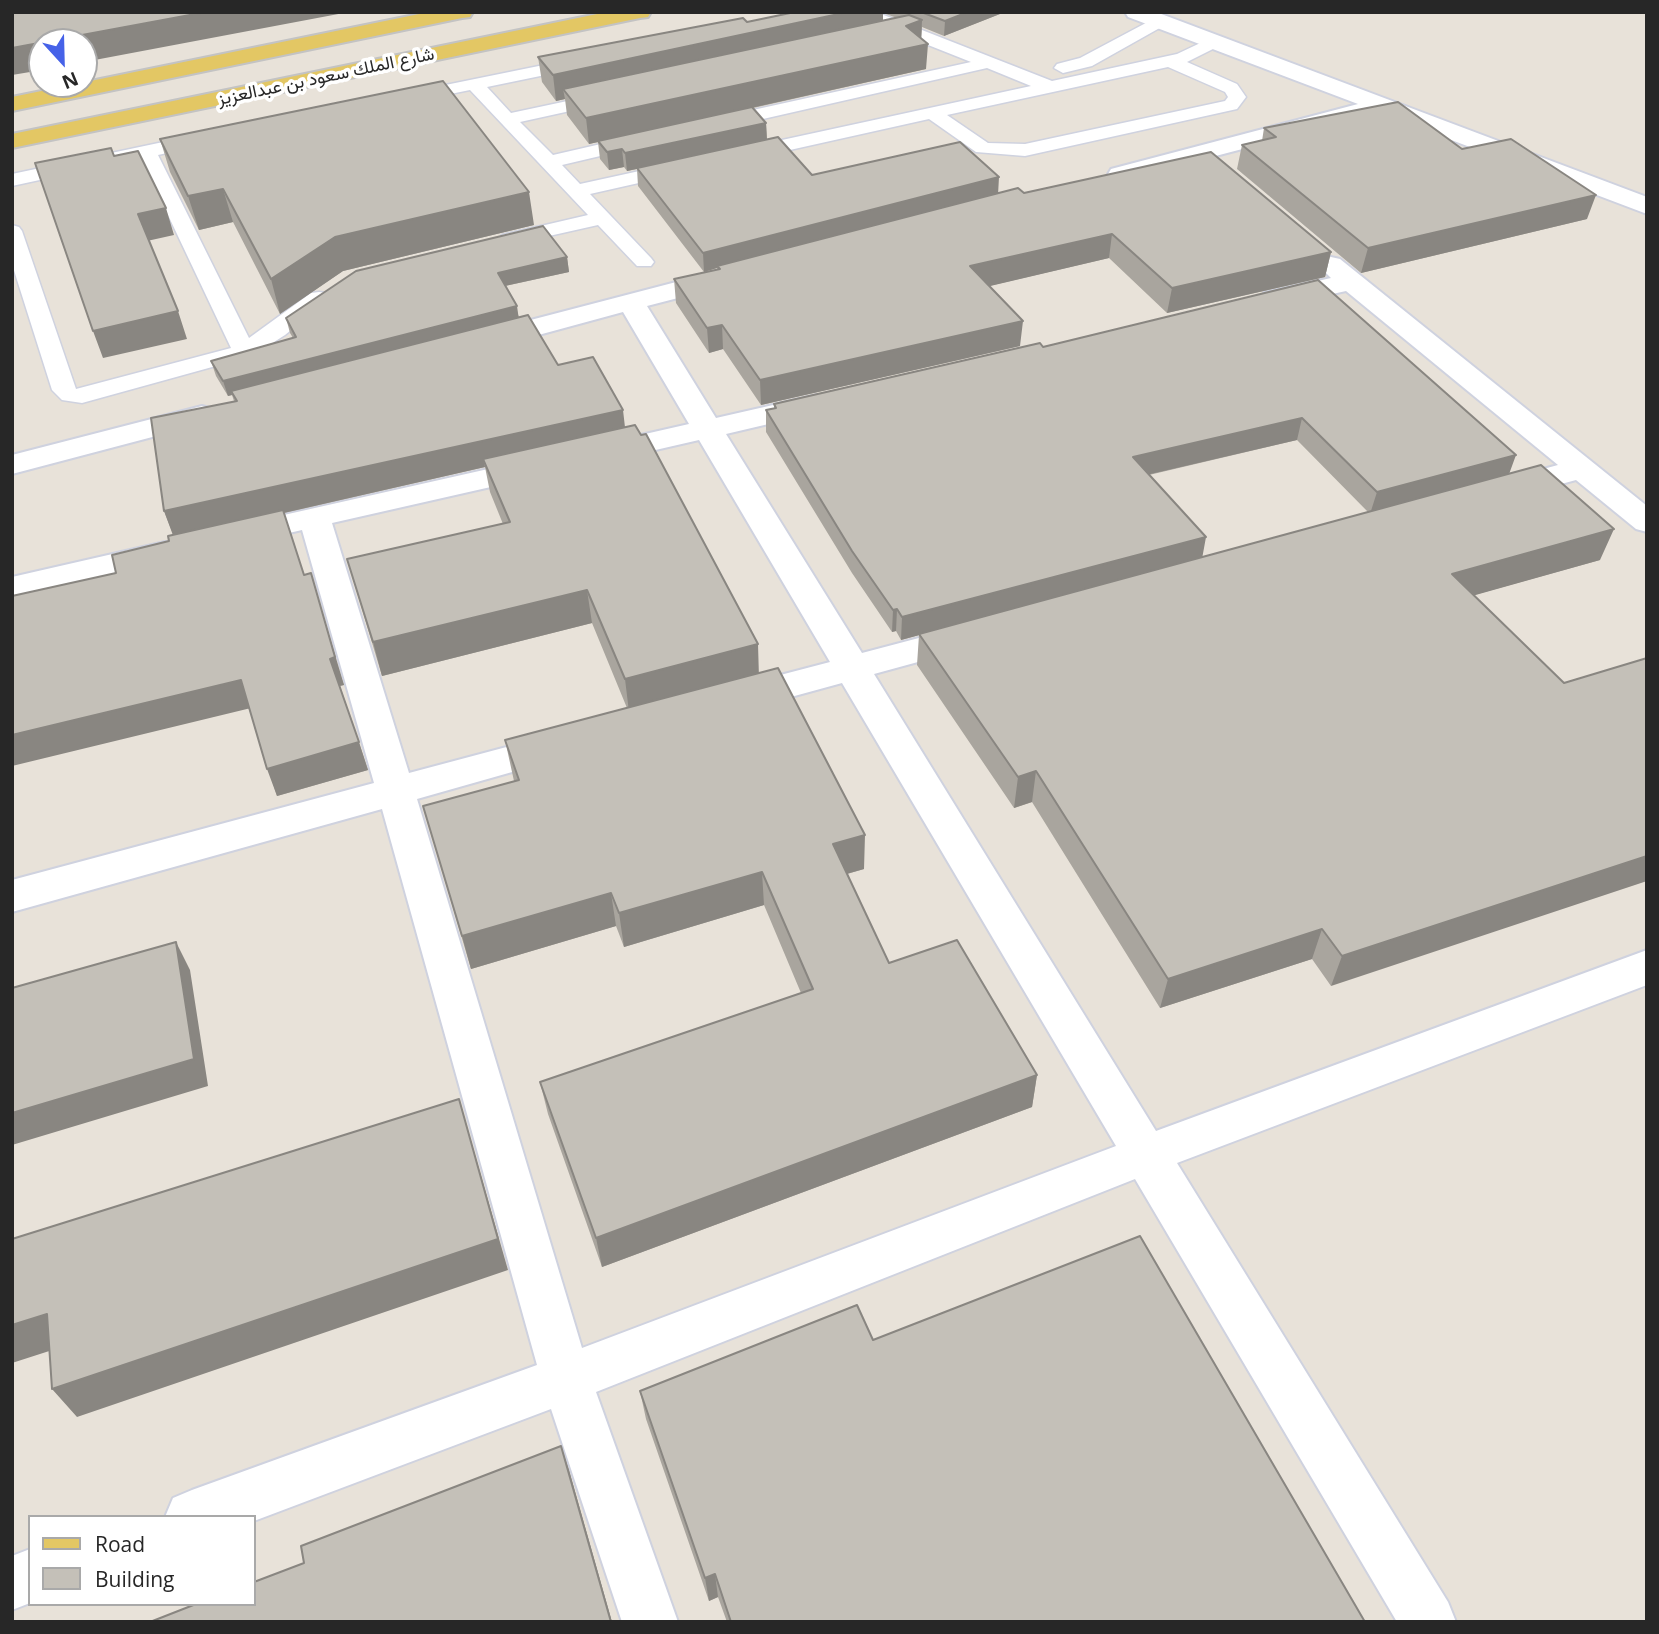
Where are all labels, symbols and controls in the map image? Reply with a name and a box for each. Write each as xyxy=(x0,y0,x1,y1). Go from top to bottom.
north arrow xyxy=(28,28,98,98)
street label: شارع الملك سعود بن عبدالعزيز xyxy=(216,43,436,111)
text: N xyxy=(58,66,82,96)
legend xyxy=(28,1515,256,1606)
text: Road xyxy=(95,1530,145,1558)
text: Building xyxy=(95,1565,174,1593)

